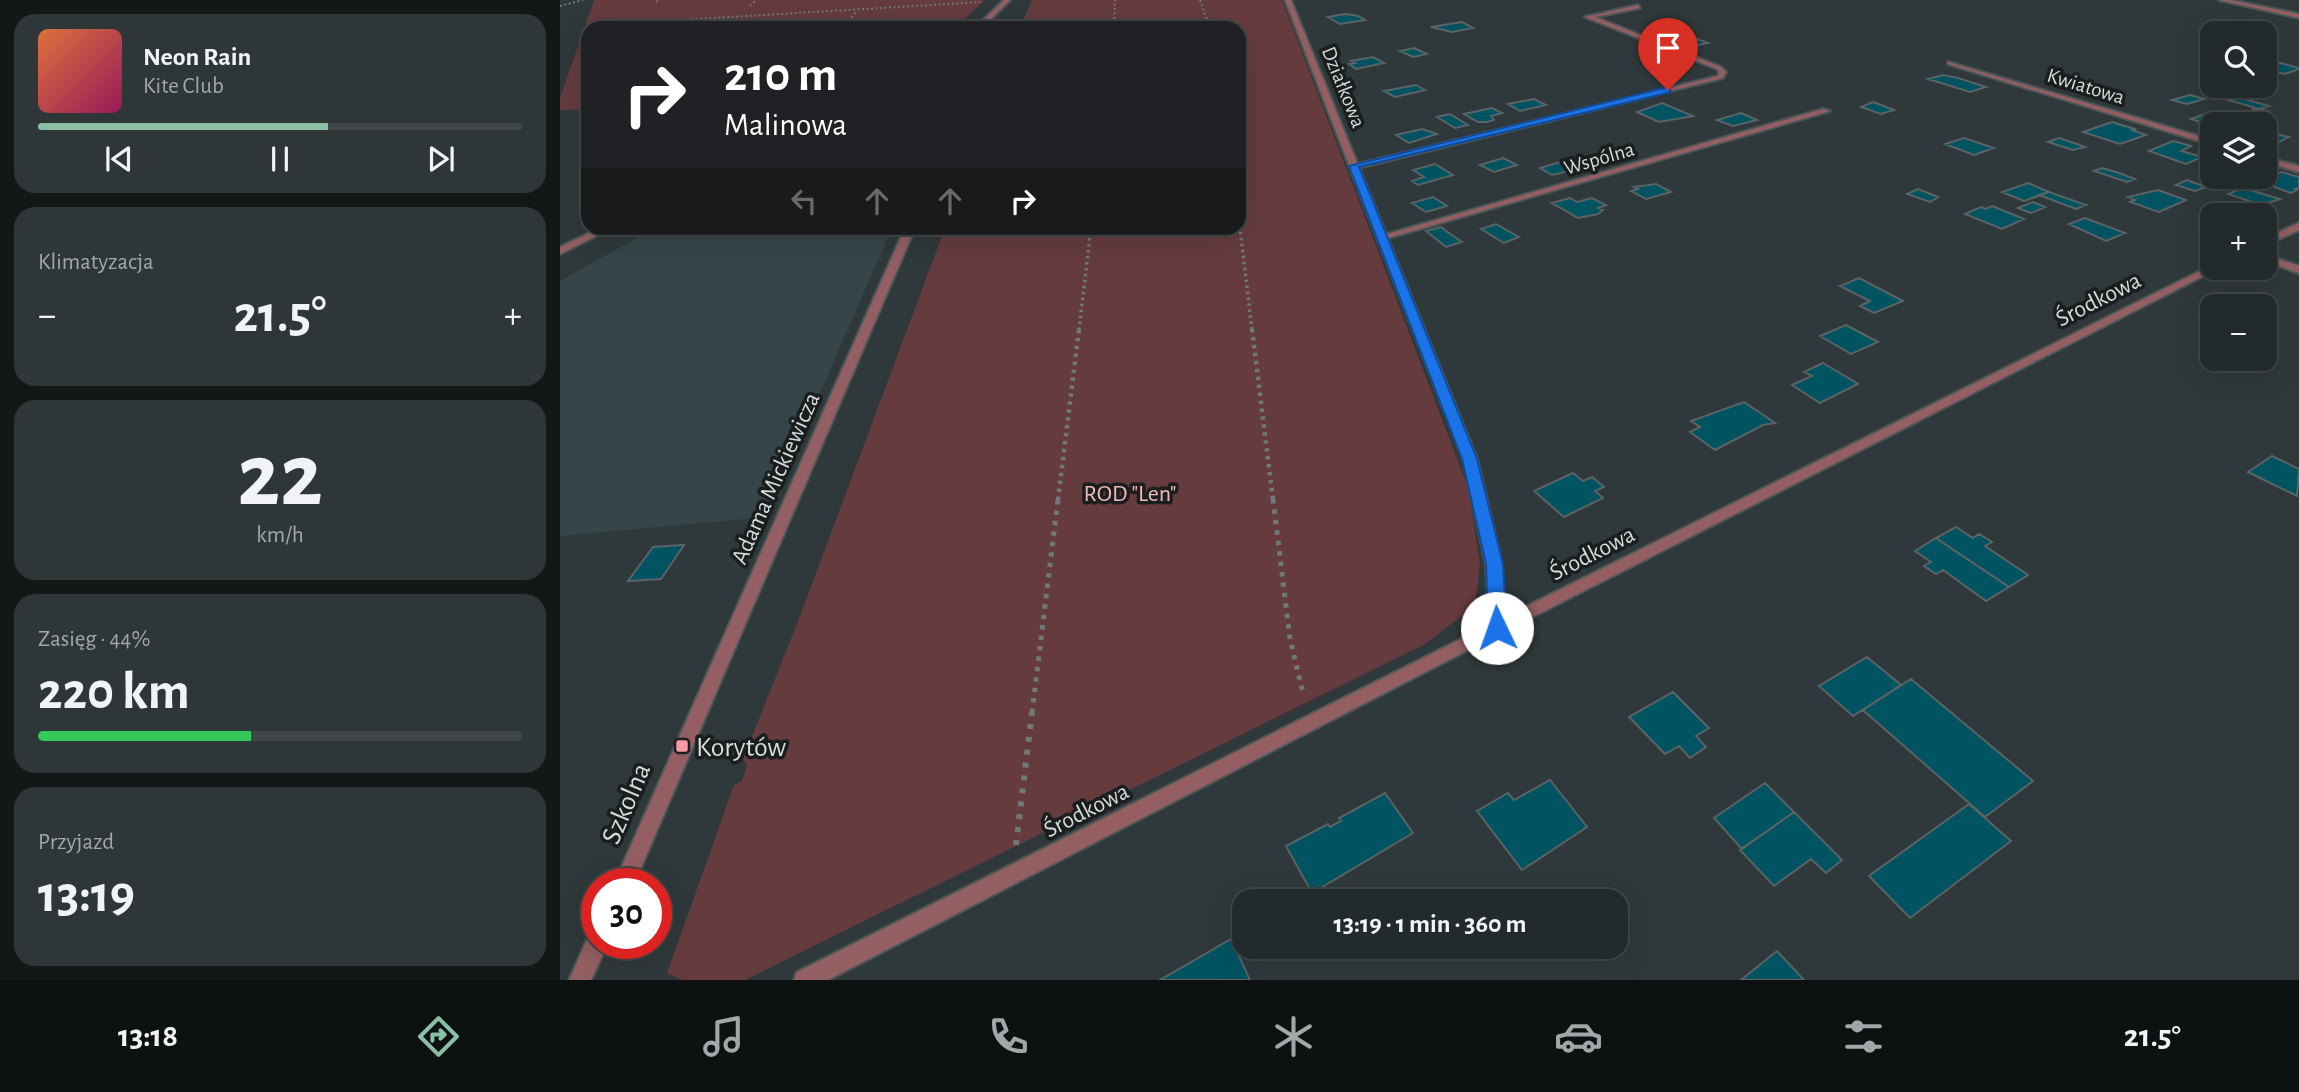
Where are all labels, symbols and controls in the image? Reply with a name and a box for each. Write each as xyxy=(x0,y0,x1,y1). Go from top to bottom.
pin xyxy=(1638,18,1698,90)
map controls xyxy=(2200,21,2277,371)
button: search xyxy=(2200,21,2277,98)
icon: arrive xyxy=(1649,29,1687,67)
text: Neon Rain xyxy=(143,44,251,70)
street label: Działkowa xyxy=(1318,44,1369,131)
icon: right xyxy=(609,49,700,140)
text: 210 m xyxy=(724,51,837,100)
street label: Kwiatowa xyxy=(2045,65,2127,108)
text: Kite Club xyxy=(143,75,224,98)
text: Malinowa xyxy=(724,109,847,141)
button: layers xyxy=(2200,112,2277,189)
street label: Wspólna xyxy=(1562,138,1637,179)
icon: previous xyxy=(100,140,138,178)
icon: pause xyxy=(261,140,299,178)
icon: next xyxy=(422,140,460,178)
icon: left xyxy=(785,182,823,220)
icon: ahead xyxy=(858,182,896,220)
icon: ahead xyxy=(931,182,969,220)
icon: right xyxy=(1004,182,1042,220)
button: + xyxy=(2200,203,2277,280)
text: Klimatyzacja xyxy=(38,251,154,274)
street label: Środkowa xyxy=(2051,267,2145,331)
text: 21.5° xyxy=(234,289,326,341)
button: − xyxy=(2200,294,2277,371)
text: − xyxy=(38,297,56,335)
text: + xyxy=(504,297,522,335)
street label: Adama Mickiewicza xyxy=(727,389,824,568)
text: 22 xyxy=(237,431,323,522)
park label: ROD "Len" xyxy=(1084,482,1176,506)
street label: Środkowa xyxy=(1545,521,1639,585)
text: km/h xyxy=(256,524,304,547)
position arrow xyxy=(1460,591,1534,665)
text: Zasięg · 44% xyxy=(38,628,150,651)
text: 220 km xyxy=(38,666,190,718)
place label: Korytów xyxy=(696,734,786,762)
marker: Korytów xyxy=(674,738,690,754)
street label: Szkolna xyxy=(597,759,656,848)
street label: Środkowa xyxy=(1039,778,1133,842)
text: Przyjazd xyxy=(38,831,114,854)
speed limit sign: 30 xyxy=(581,868,672,959)
text: 13:19 xyxy=(38,869,135,921)
text: 13:19 · 1 min · 360 m xyxy=(1333,911,1527,937)
icon: directions xyxy=(414,1012,463,1061)
icon: music xyxy=(699,1012,748,1061)
icon: phone xyxy=(984,1012,1033,1061)
icon: climate xyxy=(1269,1012,1318,1061)
icon: car xyxy=(1554,1012,1603,1061)
icon: filters xyxy=(1839,1012,1888,1061)
text: 13:18 xyxy=(118,1020,178,1052)
text: 21.5° xyxy=(2124,1020,2181,1052)

